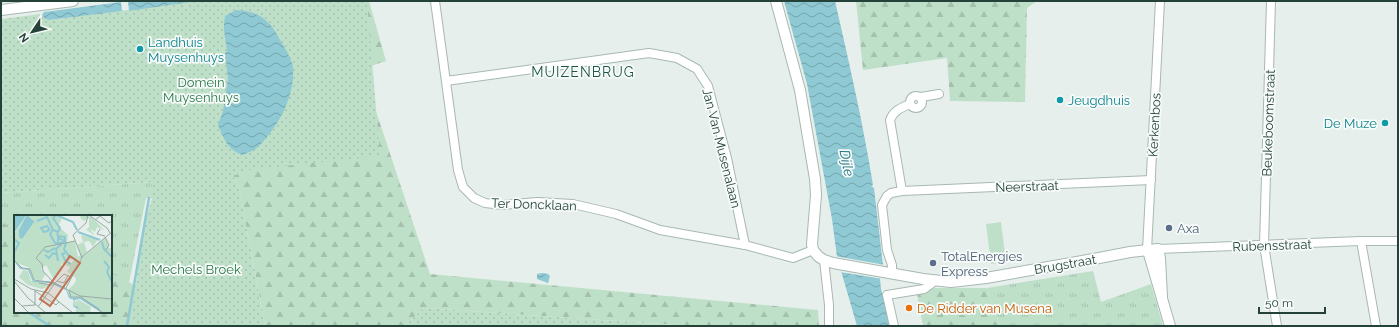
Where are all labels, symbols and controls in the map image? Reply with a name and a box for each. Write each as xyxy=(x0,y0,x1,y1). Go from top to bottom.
north arrow xyxy=(12,12,52,52)
text: N xyxy=(16,30,32,45)
place label: Landhuis Muysenhuys xyxy=(148,35,224,65)
marker: Landhuis Muysenhuys xyxy=(135,44,145,54)
district label: MUIZENBRUG xyxy=(531,64,635,80)
street label: Beukeboomstraat xyxy=(1259,69,1278,177)
park label: Domein Muysenhuys xyxy=(163,75,239,105)
street label: Jan Van Musenalaan xyxy=(699,87,744,210)
place label: Jeugdhuis xyxy=(1068,93,1130,108)
street label: Kerkenbos xyxy=(1145,93,1164,157)
marker: Jeugdhuis xyxy=(1055,95,1065,105)
place label: De Muze xyxy=(1324,116,1377,131)
marker: De Muze xyxy=(1380,118,1390,128)
water label: Dijle xyxy=(837,148,858,178)
street label: Neerstraat xyxy=(995,178,1060,195)
street label: Ter Doncklaan xyxy=(491,196,577,213)
inset map xyxy=(14,215,112,313)
place label: Axa xyxy=(1177,221,1199,236)
marker: Axa xyxy=(1164,223,1174,233)
street label: Rubensstraat xyxy=(1232,237,1313,254)
place label: TotalEnergies Express xyxy=(941,249,1022,279)
street label: Brugstraat xyxy=(1033,252,1098,277)
marker: TotalEnergies Express xyxy=(928,258,938,268)
park label: Mechels Broek xyxy=(151,262,241,277)
scale bar xyxy=(1259,289,1325,315)
text: 50 m xyxy=(1265,296,1293,310)
place label: De Ridder van Musena xyxy=(917,301,1052,316)
marker: De Ridder van Musena xyxy=(904,303,914,313)

